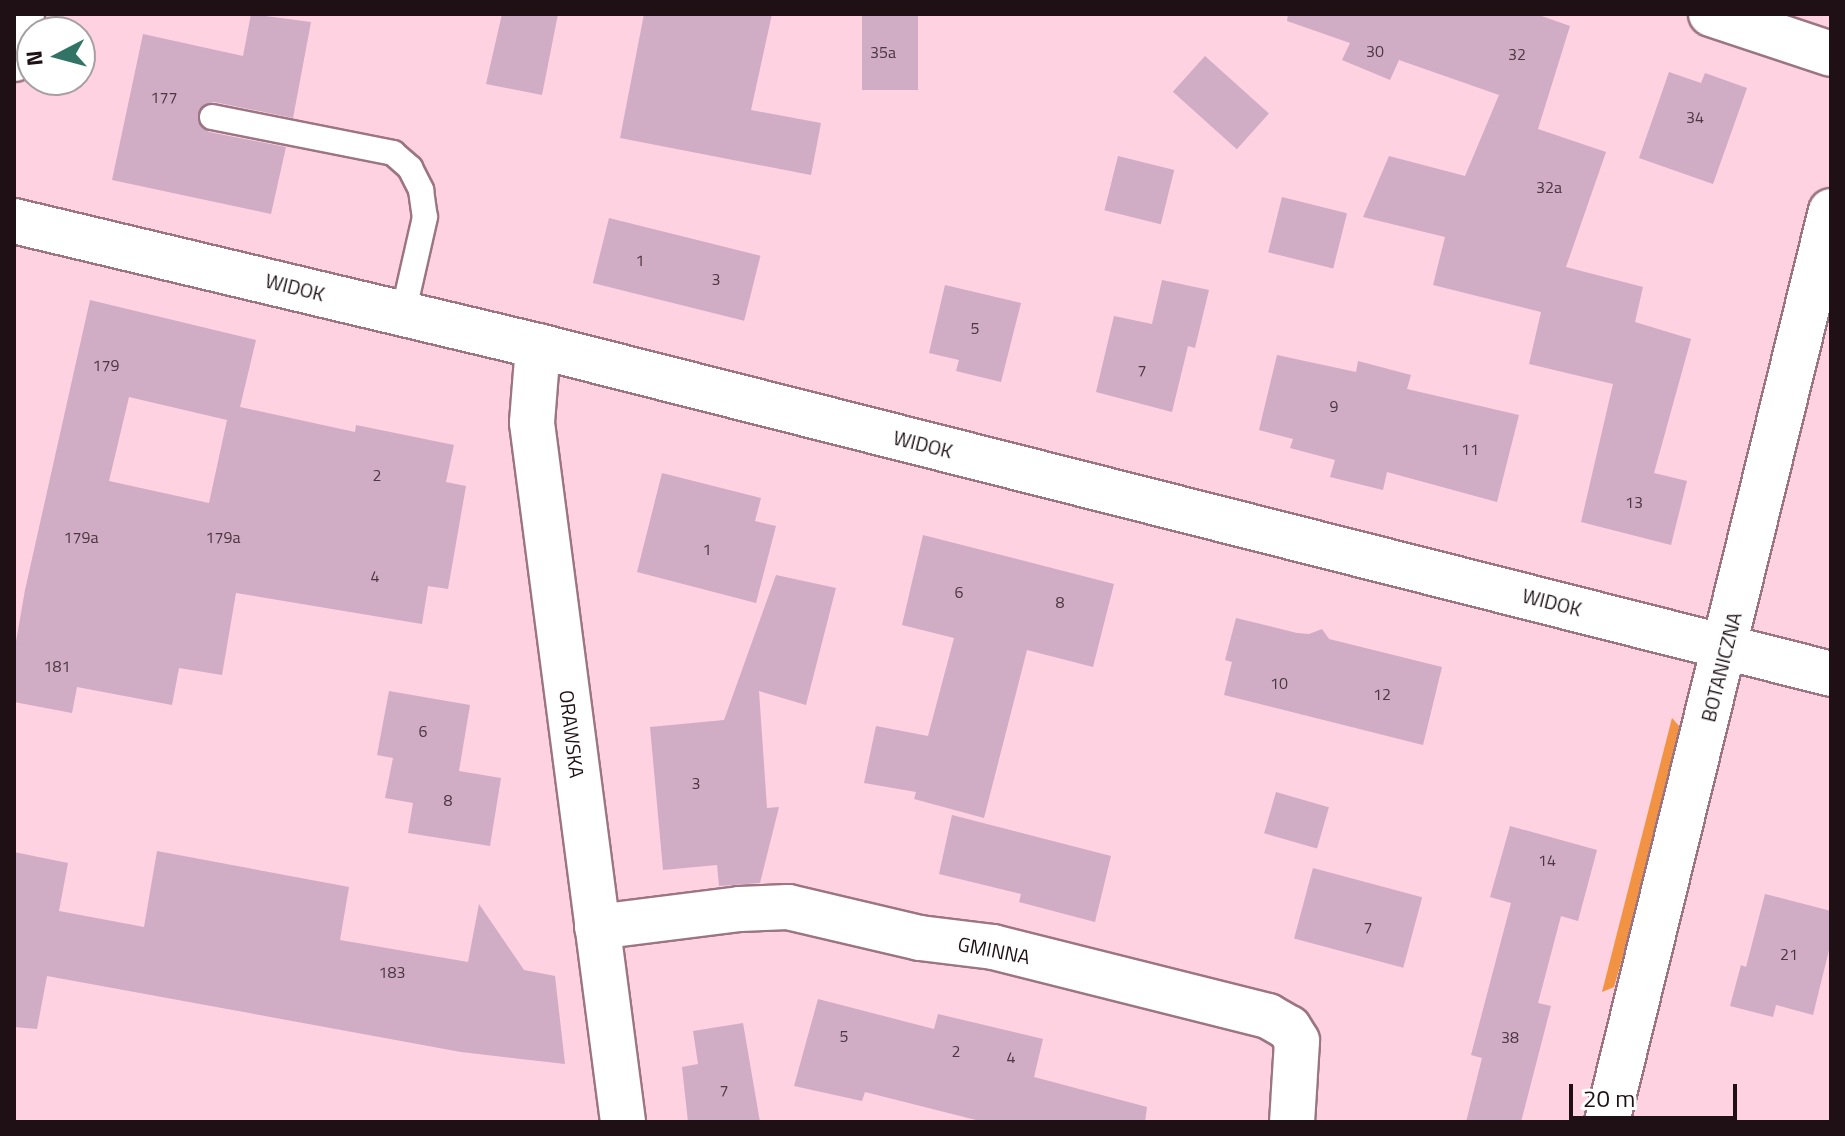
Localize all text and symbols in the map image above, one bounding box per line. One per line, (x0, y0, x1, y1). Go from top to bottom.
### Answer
north arrow (16, 16, 96, 96)
house number: 30 (1366, 41, 1384, 61)
house number: 35a (870, 42, 896, 62)
house number: 32 (1508, 44, 1526, 64)
text: N (16, 49, 52, 68)
house number: 177 (151, 87, 177, 107)
house number: 34 (1686, 107, 1704, 127)
house number: 32a (1536, 177, 1562, 197)
house number: 1 (636, 250, 644, 270)
street label: WIDOK (263, 268, 327, 306)
house number: 3 (712, 269, 720, 289)
house number: 5 (971, 318, 979, 338)
house number: 179 (93, 355, 119, 375)
house number: 7 (1138, 360, 1146, 380)
house number: 9 (1330, 396, 1338, 416)
street label: WIDOK (891, 425, 955, 463)
house number: 11 (1461, 439, 1479, 459)
house number: 2 (373, 465, 381, 485)
house number: 13 (1625, 492, 1643, 512)
house number: 179a (64, 527, 98, 547)
house number: 179a (206, 527, 240, 547)
house number: 1 (703, 539, 711, 559)
house number: 4 (371, 566, 379, 586)
house number: 6 (955, 582, 963, 602)
street label: WIDOK (1520, 583, 1584, 621)
house number: 8 (1056, 592, 1064, 612)
street label: BOTANICZNA (1696, 610, 1746, 724)
house number: 181 (44, 656, 70, 676)
house number: 10 (1270, 673, 1288, 693)
house number: 12 (1373, 684, 1391, 704)
street label: ORAWSKA (555, 689, 589, 779)
house number: 6 (419, 721, 427, 741)
house number: 3 (692, 773, 700, 793)
house number: 8 (444, 790, 452, 810)
house number: 14 (1538, 850, 1556, 870)
house number: 7 (1364, 917, 1372, 937)
street label: GMINNA (956, 931, 1032, 969)
house number: 21 (1780, 944, 1798, 964)
house number: 183 (379, 962, 405, 982)
house number: 5 (840, 1026, 848, 1046)
house number: 38 (1501, 1027, 1519, 1047)
house number: 2 (952, 1041, 960, 1061)
house number: 4 (1007, 1047, 1015, 1067)
scale bar (1573, 1068, 1741, 1118)
house number: 7 (720, 1080, 728, 1100)
text: 20 m (1583, 1080, 1635, 1116)

